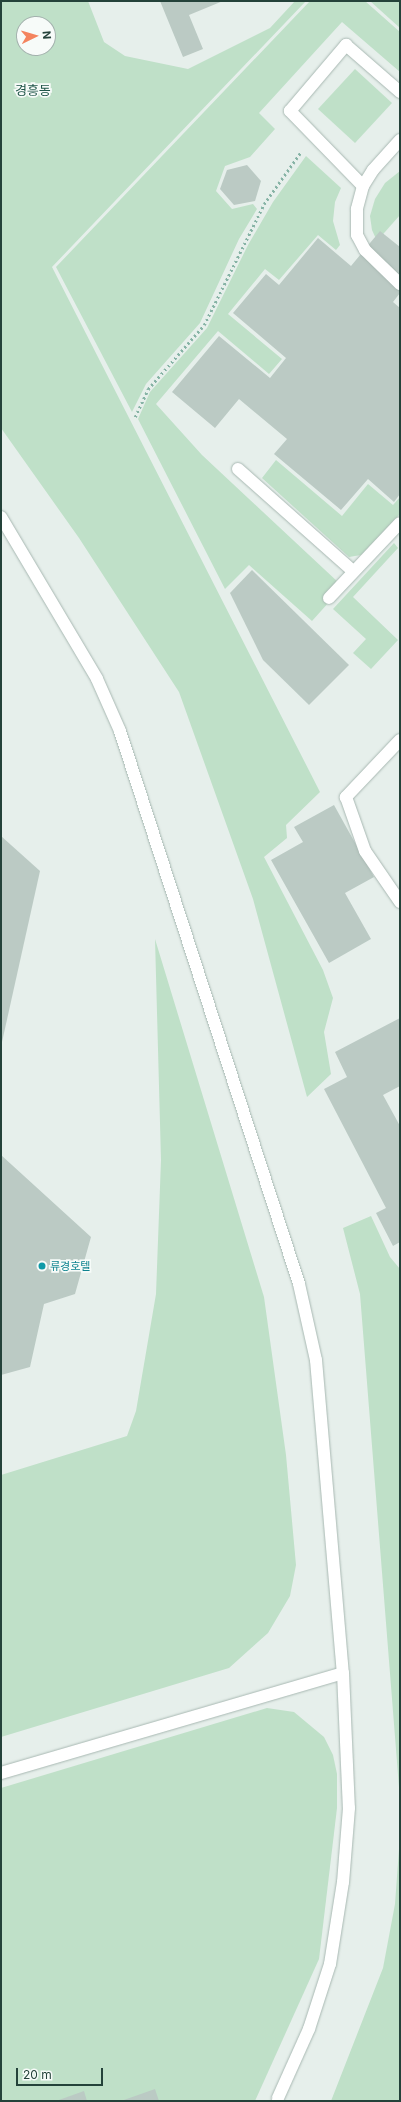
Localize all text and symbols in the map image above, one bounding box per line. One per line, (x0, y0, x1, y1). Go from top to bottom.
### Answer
north arrow (16, 16, 56, 56)
text: N (40, 30, 54, 40)
district label: 경흥동 (15, 82, 51, 98)
place label: 류경호텔 (50, 1259, 90, 1273)
marker: 류경호텔 (37, 1261, 47, 1271)
scale bar (18, 2060, 105, 2086)
text: 20 m (23, 2067, 52, 2082)

